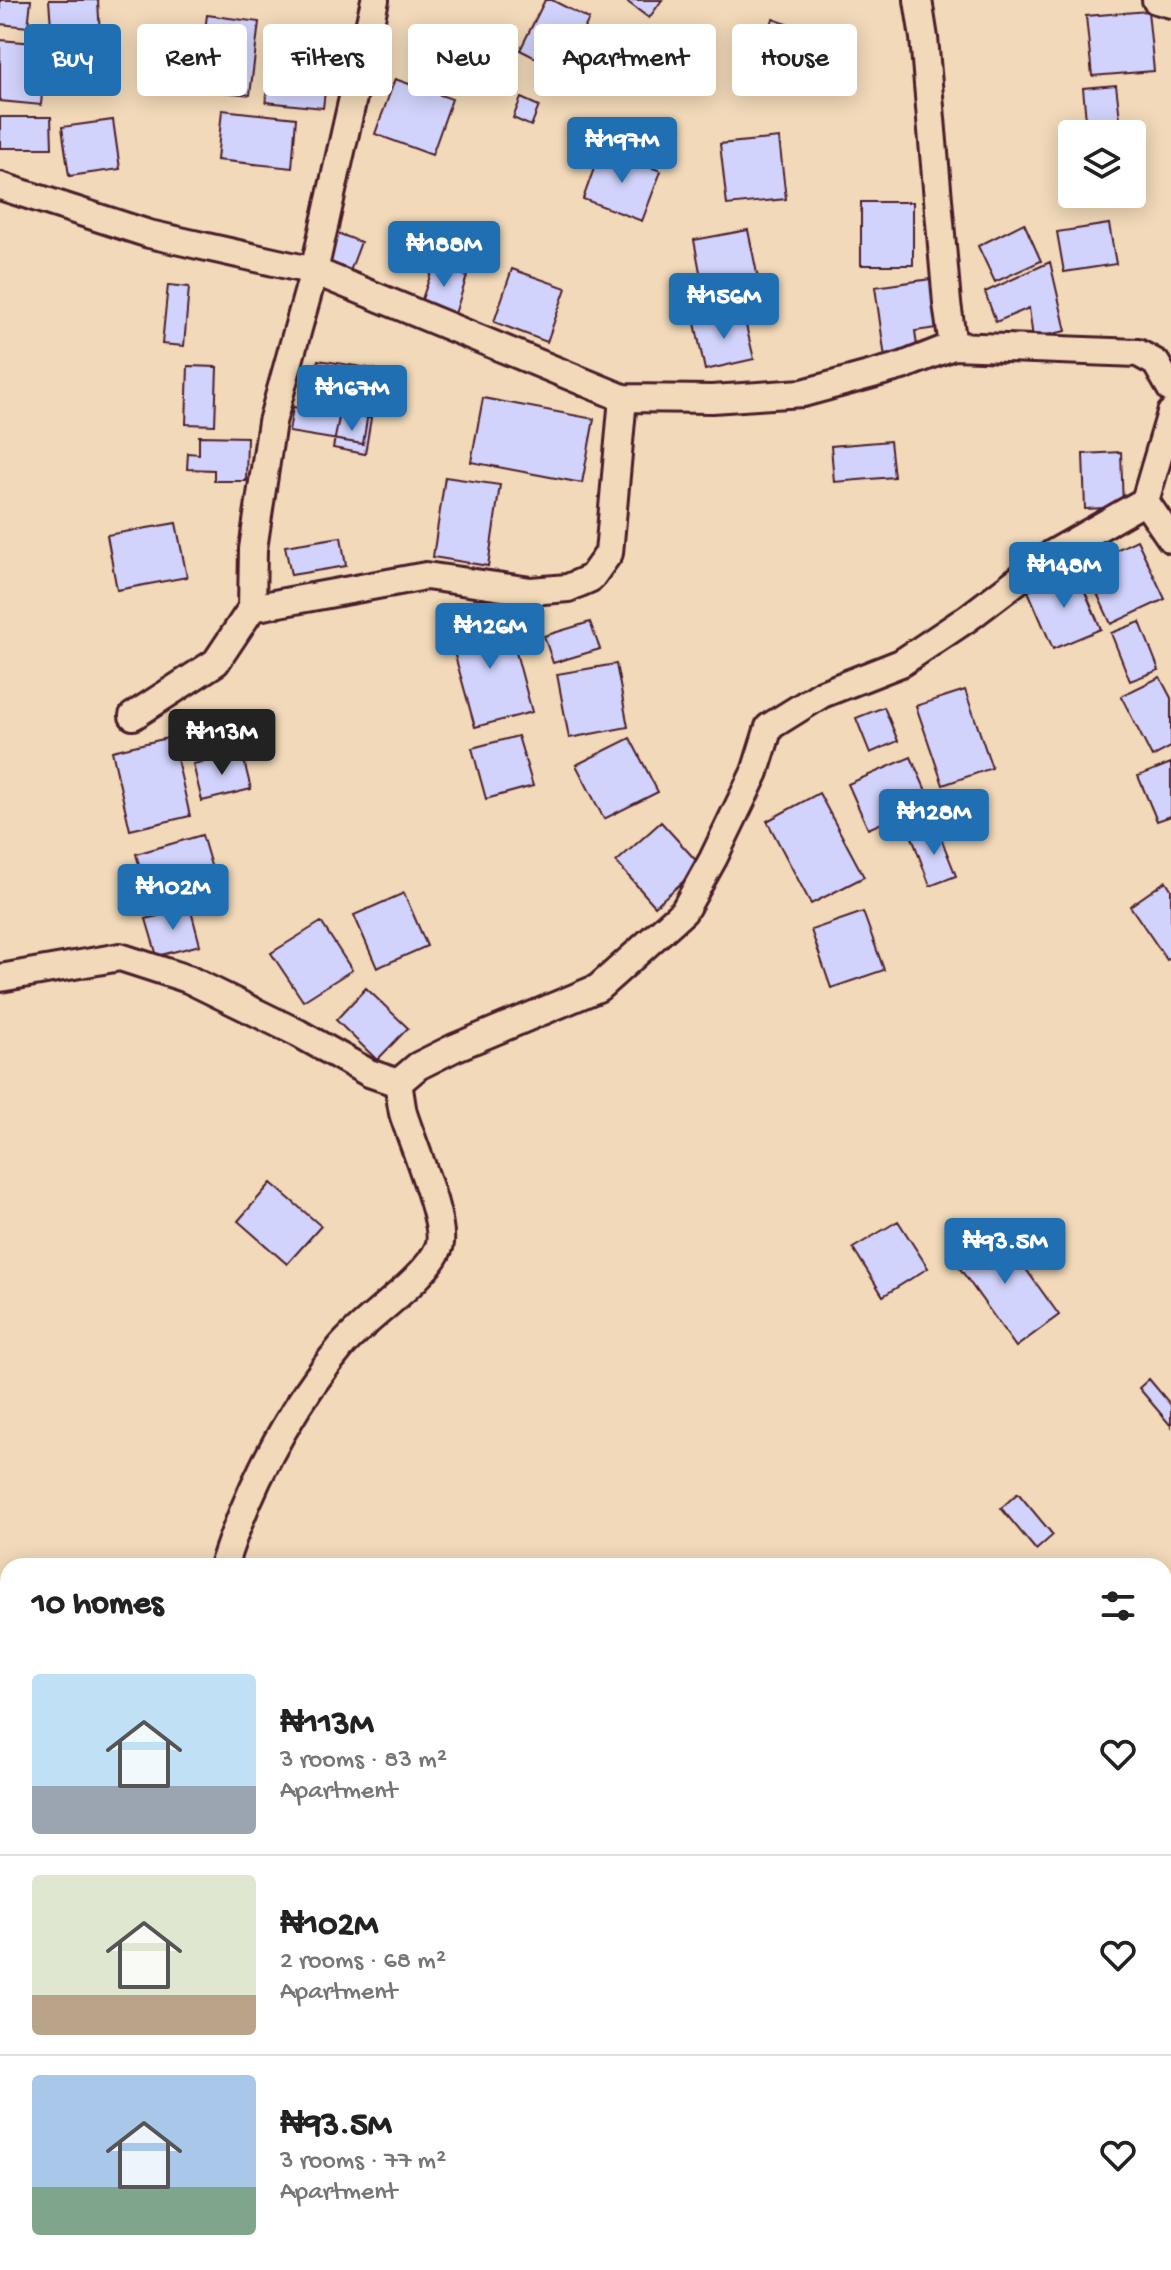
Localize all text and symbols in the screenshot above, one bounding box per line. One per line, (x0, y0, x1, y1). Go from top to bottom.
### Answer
chip: Buy (24, 24, 121, 96)
chip: Rent (137, 24, 247, 96)
chip: Filters (263, 24, 392, 96)
chip: New (408, 24, 518, 96)
chip: Apartment (534, 24, 716, 96)
chip: House (732, 24, 857, 96)
pin: ₦197M (566, 117, 678, 185)
map controls (1058, 120, 1146, 208)
button: layers (1058, 120, 1146, 208)
text: ₦197M (585, 127, 659, 158)
pin: ₦188M (388, 221, 500, 289)
text: ₦188M (406, 231, 482, 262)
pin: ₦156M (668, 273, 780, 341)
text: ₦156M (687, 283, 761, 314)
pin: ₦167M (296, 365, 408, 433)
text: ₦167M (315, 375, 389, 406)
pin: ₦148M (1008, 542, 1120, 610)
text: ₦148M (1027, 552, 1101, 583)
pin: ₦126M (434, 603, 546, 671)
text: ₦126M (453, 613, 527, 644)
pin: ₦113M (166, 709, 278, 777)
text: ₦113M (186, 719, 258, 750)
pin: ₦128M (878, 789, 990, 857)
text: ₦128M (897, 799, 971, 830)
pin: ₦102M (117, 864, 229, 932)
text: ₦102M (136, 874, 210, 905)
pin: ₦93.5M (940, 1218, 1070, 1286)
text: ₦93.5M (962, 1228, 1048, 1259)
icon: filters (1096, 1584, 1140, 1628)
text: 10 homes (32, 1586, 163, 1626)
icon: home (96, 1706, 192, 1802)
text: ₦113M (280, 1706, 373, 1746)
icon: heart (1096, 1732, 1140, 1776)
text: 3 rooms · 83 m² (280, 1746, 447, 1777)
text: Apartment (280, 1777, 397, 1808)
icon: home (96, 1907, 192, 2003)
text: ₦102M (280, 1907, 378, 1947)
icon: heart (1096, 1933, 1140, 1977)
text: 2 rooms · 68 m² (280, 1947, 446, 1978)
text: Apartment (280, 1978, 397, 2009)
icon: home (96, 2107, 192, 2203)
text: ₦93.5M (280, 2107, 391, 2147)
icon: heart (1096, 2133, 1140, 2177)
text: 3 rooms · 77 m² (280, 2147, 446, 2178)
text: Apartment (280, 2178, 397, 2209)

